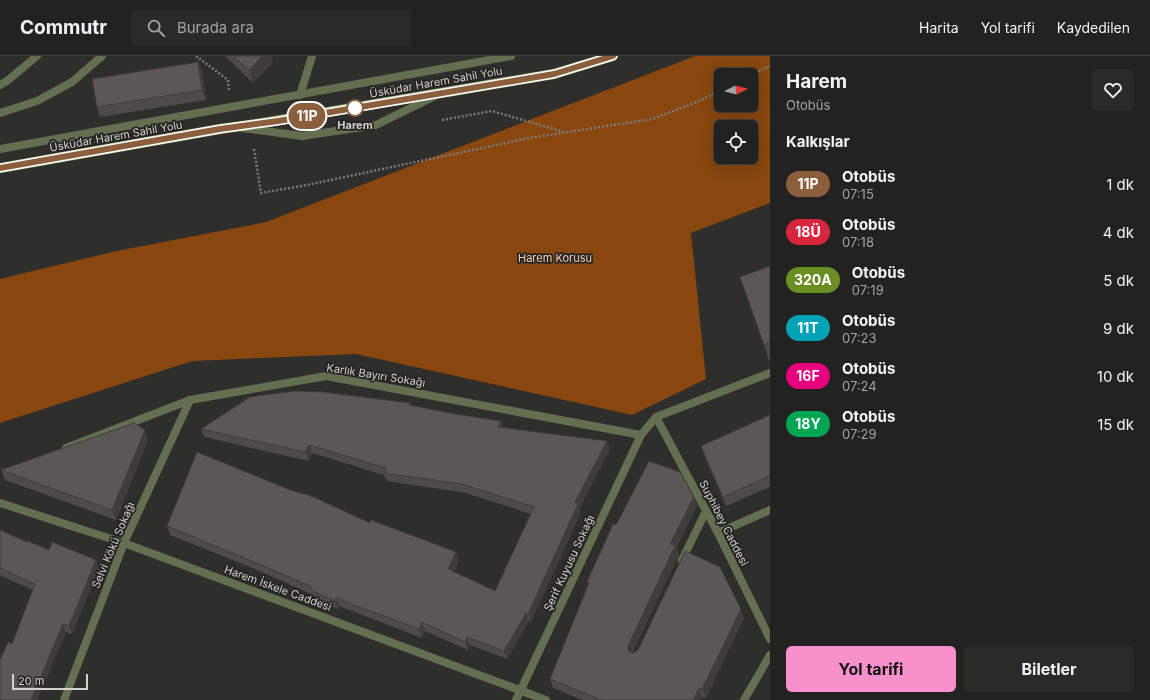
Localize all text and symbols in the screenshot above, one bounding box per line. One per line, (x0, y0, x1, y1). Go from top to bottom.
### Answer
search box (131, 10, 411, 46)
text: Commutr (20, 16, 107, 39)
icon: search (145, 17, 167, 39)
text: Burada ara (177, 18, 254, 37)
text: Harita (919, 19, 959, 36)
text: Yol tarifi (981, 19, 1035, 36)
text: Kaydedilen (1057, 19, 1130, 36)
street label: Üsküdar Harem Sahil Yolu (368, 63, 504, 101)
north arrow (714, 68, 758, 112)
map controls (714, 68, 758, 164)
button: heart (1092, 69, 1134, 111)
text: Harem (786, 70, 847, 93)
text: Otobüs (786, 97, 830, 113)
marker: Harem (346, 99, 364, 117)
line badge: 11P (284, 103, 330, 129)
text: 11P (296, 107, 318, 124)
street label: Üsküdar Harem Sahil Yolu (48, 117, 184, 155)
place label: Harem (337, 118, 373, 132)
button: locate (714, 120, 758, 164)
text: Kalkışlar (786, 132, 850, 151)
text: Otobüs (842, 167, 895, 186)
text: 11P (797, 175, 819, 192)
text: 1 dk (1106, 175, 1134, 194)
text: 07:15 (842, 186, 874, 202)
text: Otobüs (842, 215, 895, 234)
text: 18Ü (795, 223, 821, 240)
text: 4 dk (1103, 223, 1134, 242)
text: 07:18 (842, 234, 874, 250)
park label: Harem Korusu (518, 251, 592, 265)
text: Otobüs (852, 263, 905, 282)
text: 320A (794, 271, 832, 288)
text: 5 dk (1103, 271, 1134, 290)
text: 07:19 (852, 282, 884, 298)
text: Otobüs (842, 311, 895, 330)
text: 11T (797, 319, 819, 336)
text: 9 dk (1103, 319, 1134, 338)
text: 07:23 (842, 330, 877, 346)
text: Otobüs (842, 359, 895, 378)
street label: Karlık Bayırı Sokağı (326, 360, 426, 390)
text: 16F (796, 367, 820, 384)
text: 10 dk (1097, 367, 1134, 386)
text: 07:24 (842, 378, 877, 394)
text: Otobüs (842, 407, 895, 426)
text: 18Y (795, 415, 821, 432)
text: 15 dk (1097, 415, 1134, 434)
text: 07:29 (842, 426, 877, 442)
street label: Suphibey Caddesi (696, 478, 752, 568)
street label: Selvi Kökü Sokağı (88, 500, 138, 590)
street label: Şerif Kuyusu Sokağı (541, 513, 597, 613)
street label: Harem İskele Caddesi (222, 562, 334, 614)
button: Yol tarifi (786, 646, 956, 692)
button: Biletler (964, 646, 1134, 692)
scale bar (12, 672, 88, 691)
text: 20 m (18, 674, 44, 688)

